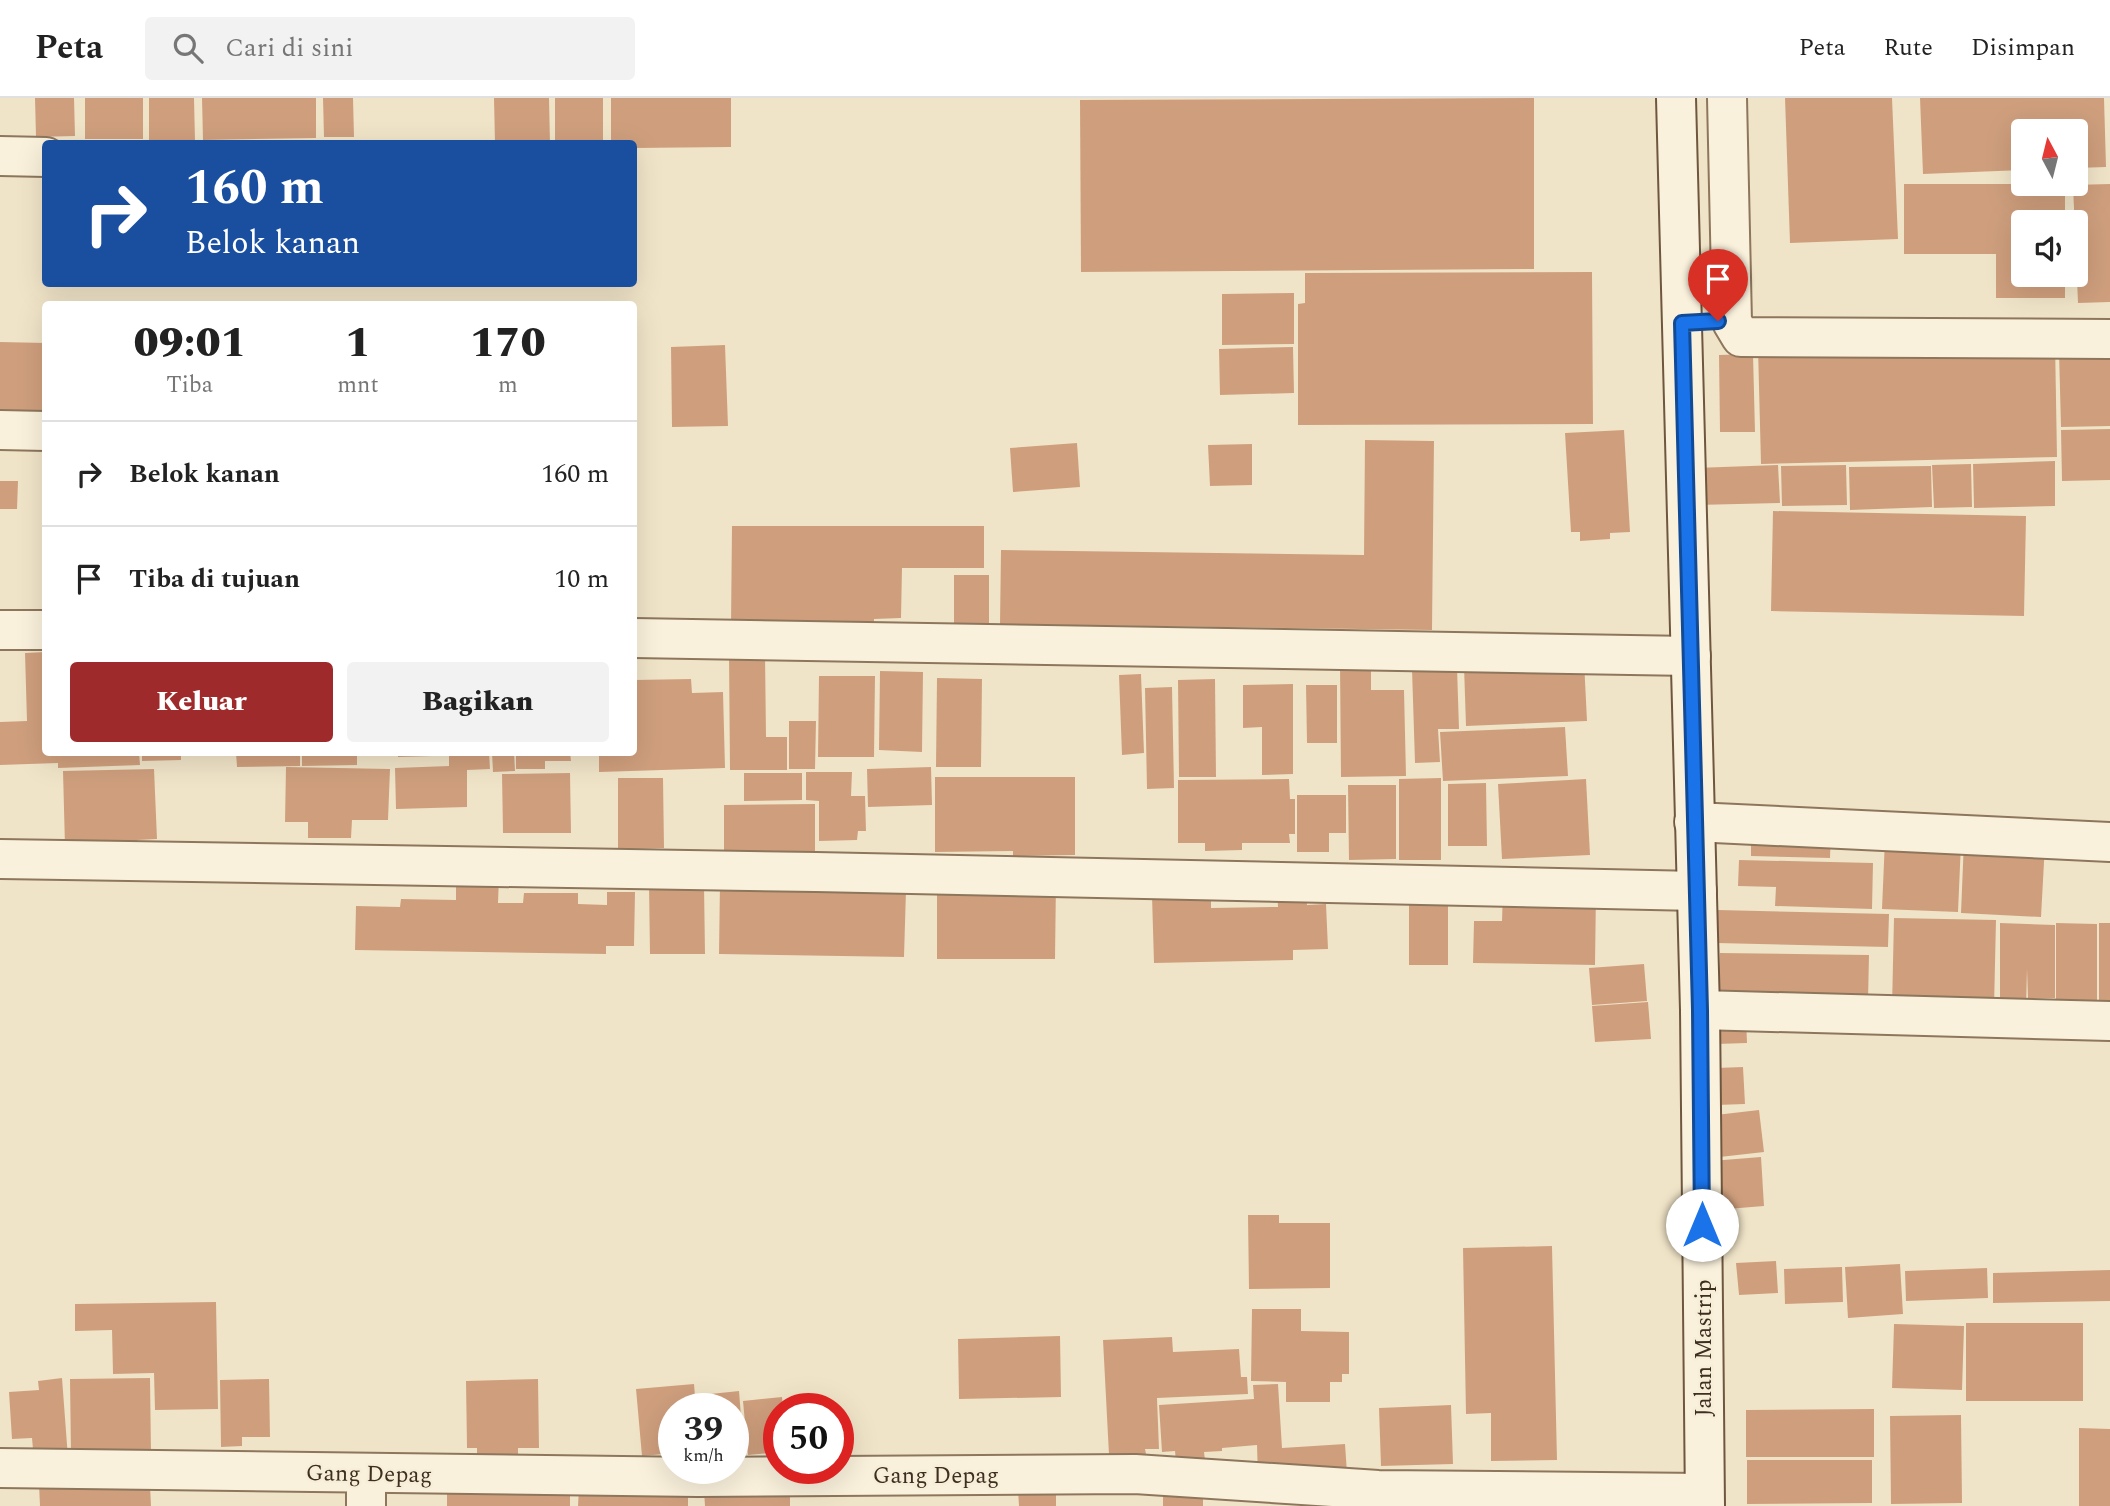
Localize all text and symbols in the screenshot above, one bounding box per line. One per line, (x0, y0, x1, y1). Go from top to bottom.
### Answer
search box (145, 17, 635, 80)
text: Peta (35, 23, 103, 73)
text: Cari di sini (225, 28, 353, 68)
icon: search (169, 29, 207, 67)
text: Peta (1799, 30, 1845, 66)
text: Rute (1883, 30, 1933, 66)
text: Disimpan (1971, 30, 2075, 66)
north arrow (2011, 119, 2088, 196)
map controls (2011, 119, 2088, 287)
text: 160 m (185, 151, 324, 226)
icon: right (70, 168, 161, 259)
button: sound (2011, 210, 2088, 287)
text: Belok kanan (185, 219, 360, 268)
pin (1688, 249, 1748, 321)
icon: arrive (1699, 260, 1737, 298)
text: 09:01 (133, 312, 246, 375)
text: 1 (345, 312, 371, 375)
text: 170 (470, 312, 546, 375)
text: Tiba (166, 368, 213, 403)
text: mnt (337, 368, 379, 403)
text: m (498, 368, 518, 403)
text: Belok kanan (129, 454, 280, 494)
text: 160 m (541, 454, 609, 494)
icon: right (70, 455, 108, 493)
text: Tiba di tujuan (129, 559, 300, 599)
text: 10 m (554, 559, 609, 599)
icon: arrive (70, 560, 108, 598)
button: Keluar (70, 662, 333, 742)
button: Bagikan (347, 662, 609, 742)
position arrow (1665, 1188, 1739, 1262)
street label: Jalan Mastrip (1687, 1279, 1722, 1417)
speed limit sign: 50 (763, 1393, 854, 1484)
text: 39 (684, 1403, 723, 1456)
text: km/h (683, 1442, 724, 1469)
street label: Gang Depag (306, 1456, 432, 1493)
street label: Gang Depag (873, 1459, 999, 1494)

